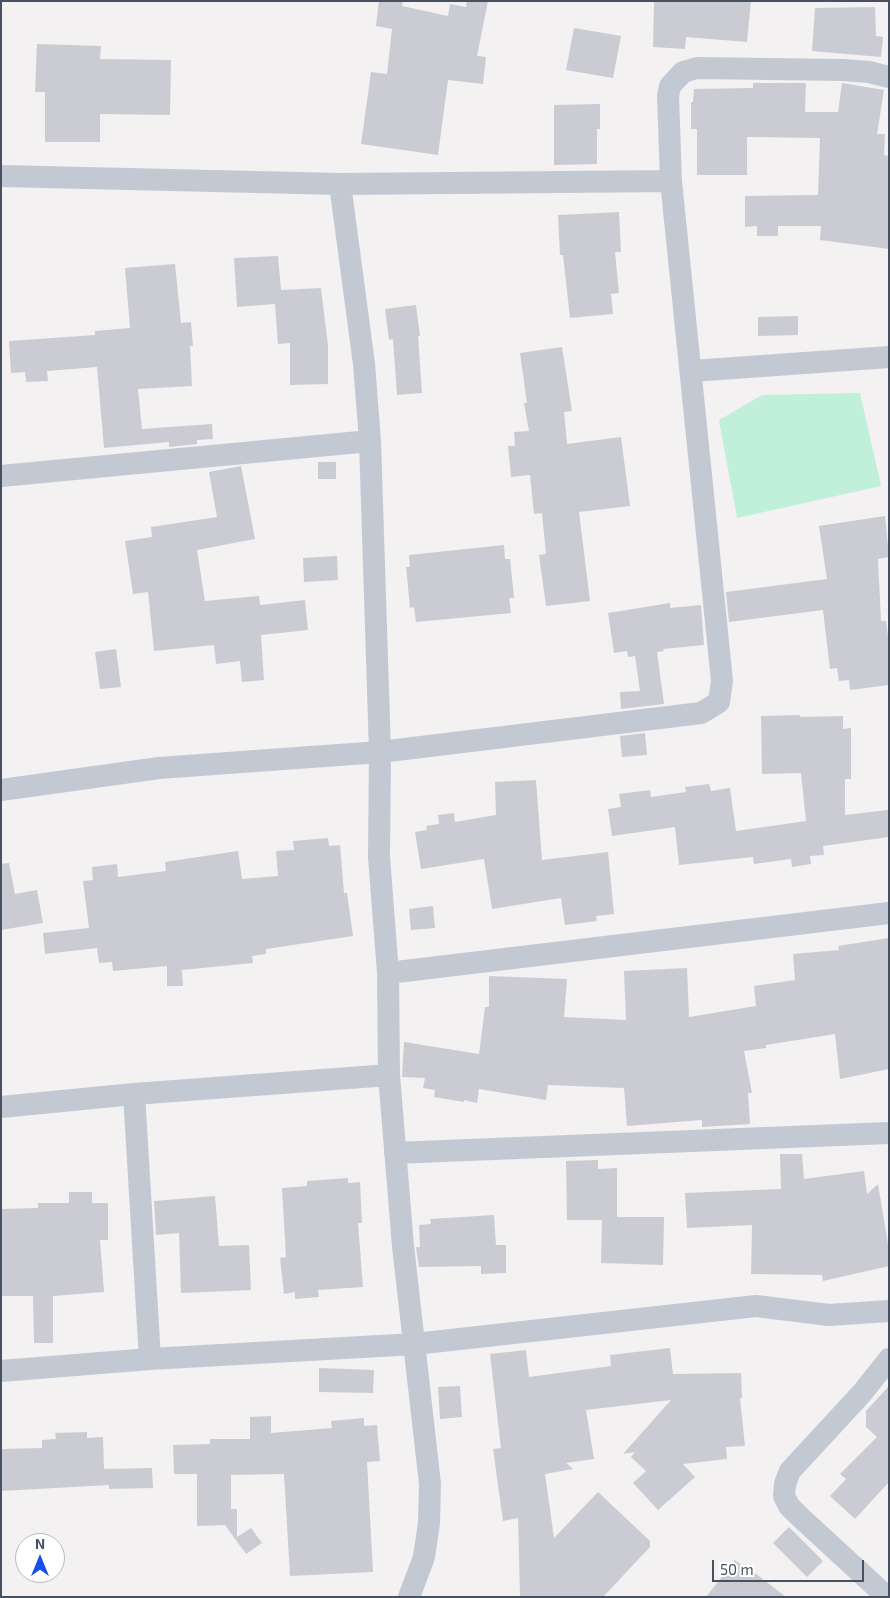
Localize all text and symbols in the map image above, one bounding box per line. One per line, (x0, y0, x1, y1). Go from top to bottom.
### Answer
north arrow (15, 1533, 65, 1583)
text: N (35, 1535, 45, 1552)
scale bar (715, 1550, 868, 1582)
text: 50 m (720, 1560, 754, 1578)

